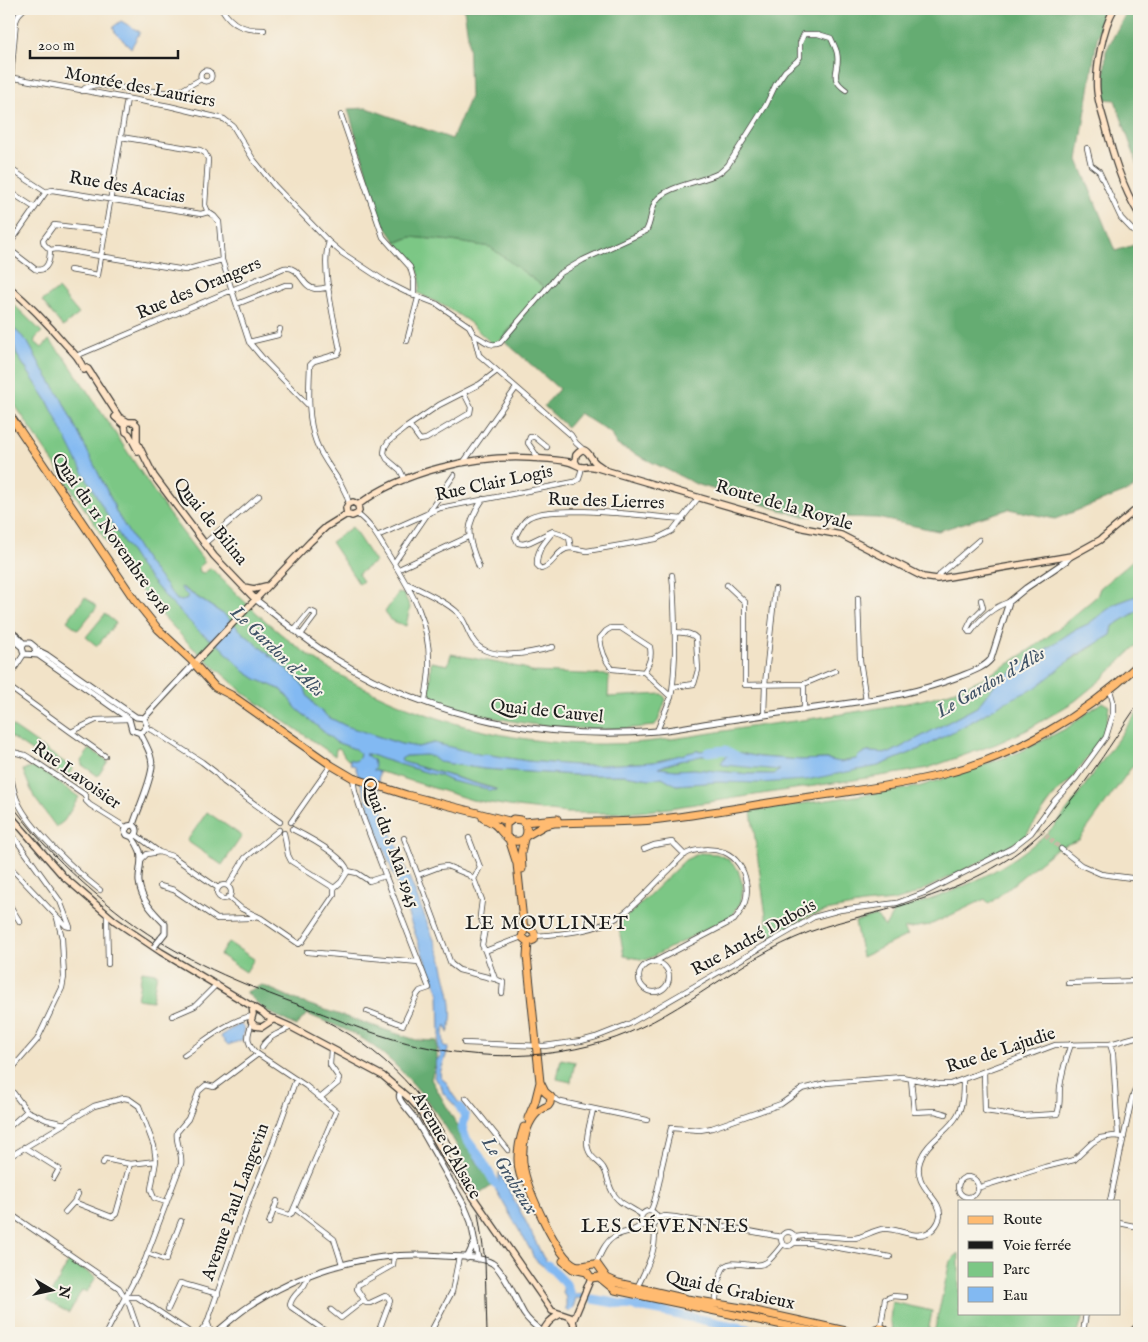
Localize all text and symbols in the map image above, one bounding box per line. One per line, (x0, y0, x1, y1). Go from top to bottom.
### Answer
scale bar (30, 28, 178, 60)
text: 200 m (38, 36, 75, 55)
street label: Montée des Lauriers (63, 62, 217, 114)
street label: Rue des Acacias (67, 166, 187, 210)
street label: Rue des Orangers (133, 252, 265, 326)
street label: Quai du 11 Novembre 1918 (46, 449, 174, 619)
street label: Rue Clair Logis (433, 460, 555, 508)
street label: Quai de Bilina (168, 473, 253, 571)
street label: Route de la Royale (713, 475, 855, 537)
street label: Rue des Lierres (547, 488, 665, 516)
water label: Le Gardon d'Alès (224, 600, 330, 703)
water label: Le Gardon d'Alès (931, 642, 1050, 724)
street label: Quai de Cauvel (489, 695, 605, 729)
street label: Rue Lavoisier (27, 737, 125, 815)
street label: Quai du 8 Mai 1945 (356, 774, 425, 912)
street label: Rue André Dubois (687, 894, 821, 982)
district label: LE MOULINET (465, 911, 629, 936)
street label: Rue de Lajudie (943, 1022, 1059, 1080)
street label: Avenue d'Alsace (406, 1087, 486, 1204)
street label: Avenue Paul Langevin (196, 1120, 275, 1285)
water label: Le Grabieux (475, 1132, 543, 1220)
legend (958, 1200, 1120, 1314)
text: Route (1003, 1210, 1042, 1229)
district label: LES CÉVENNES (581, 1214, 749, 1239)
text: Voie ferrée (1002, 1236, 1071, 1255)
text: Parc (1003, 1260, 1030, 1279)
north arrow (28, 1264, 78, 1314)
street label: Quai de Grabieux (663, 1266, 797, 1316)
text: N (54, 1283, 74, 1299)
text: Eau (1003, 1286, 1028, 1305)

